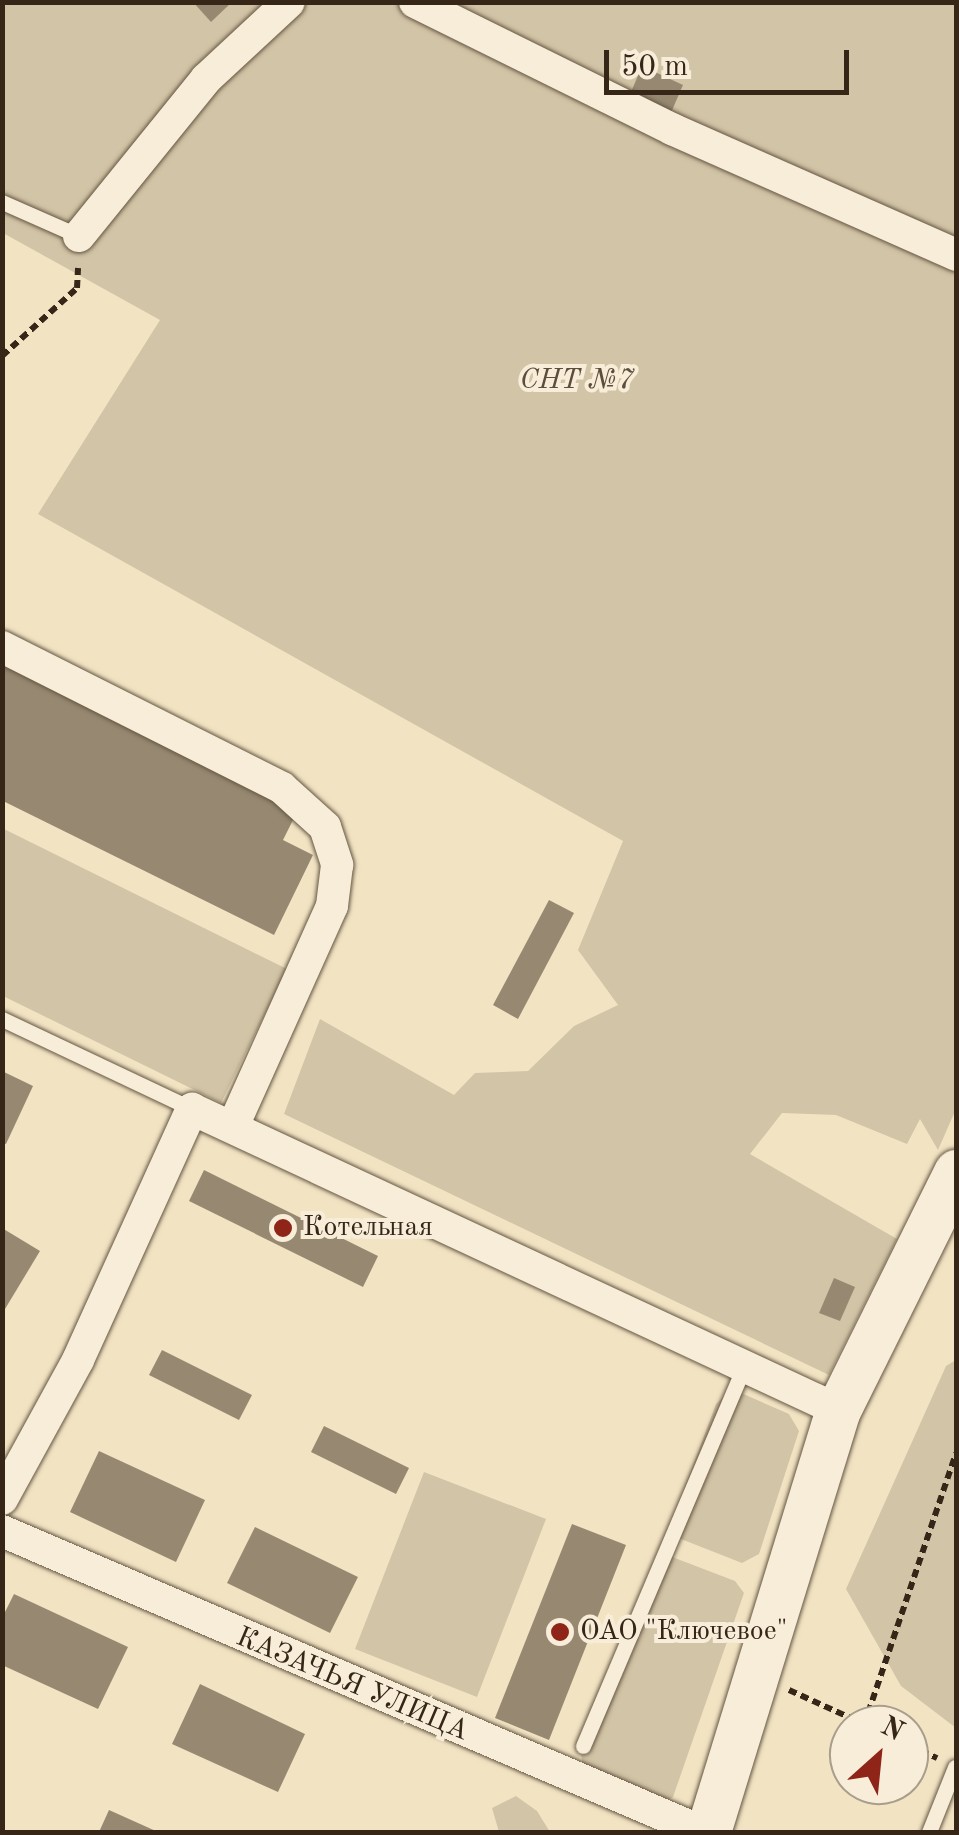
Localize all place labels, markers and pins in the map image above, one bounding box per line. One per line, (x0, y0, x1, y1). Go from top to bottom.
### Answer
place label: Котельная (303, 1211, 433, 1245)
marker: Котельная (272, 1217, 294, 1239)
place label: ОАО "Ключевое" (580, 1615, 788, 1649)
marker: ОАО "Ключевое" (549, 1621, 571, 1643)

